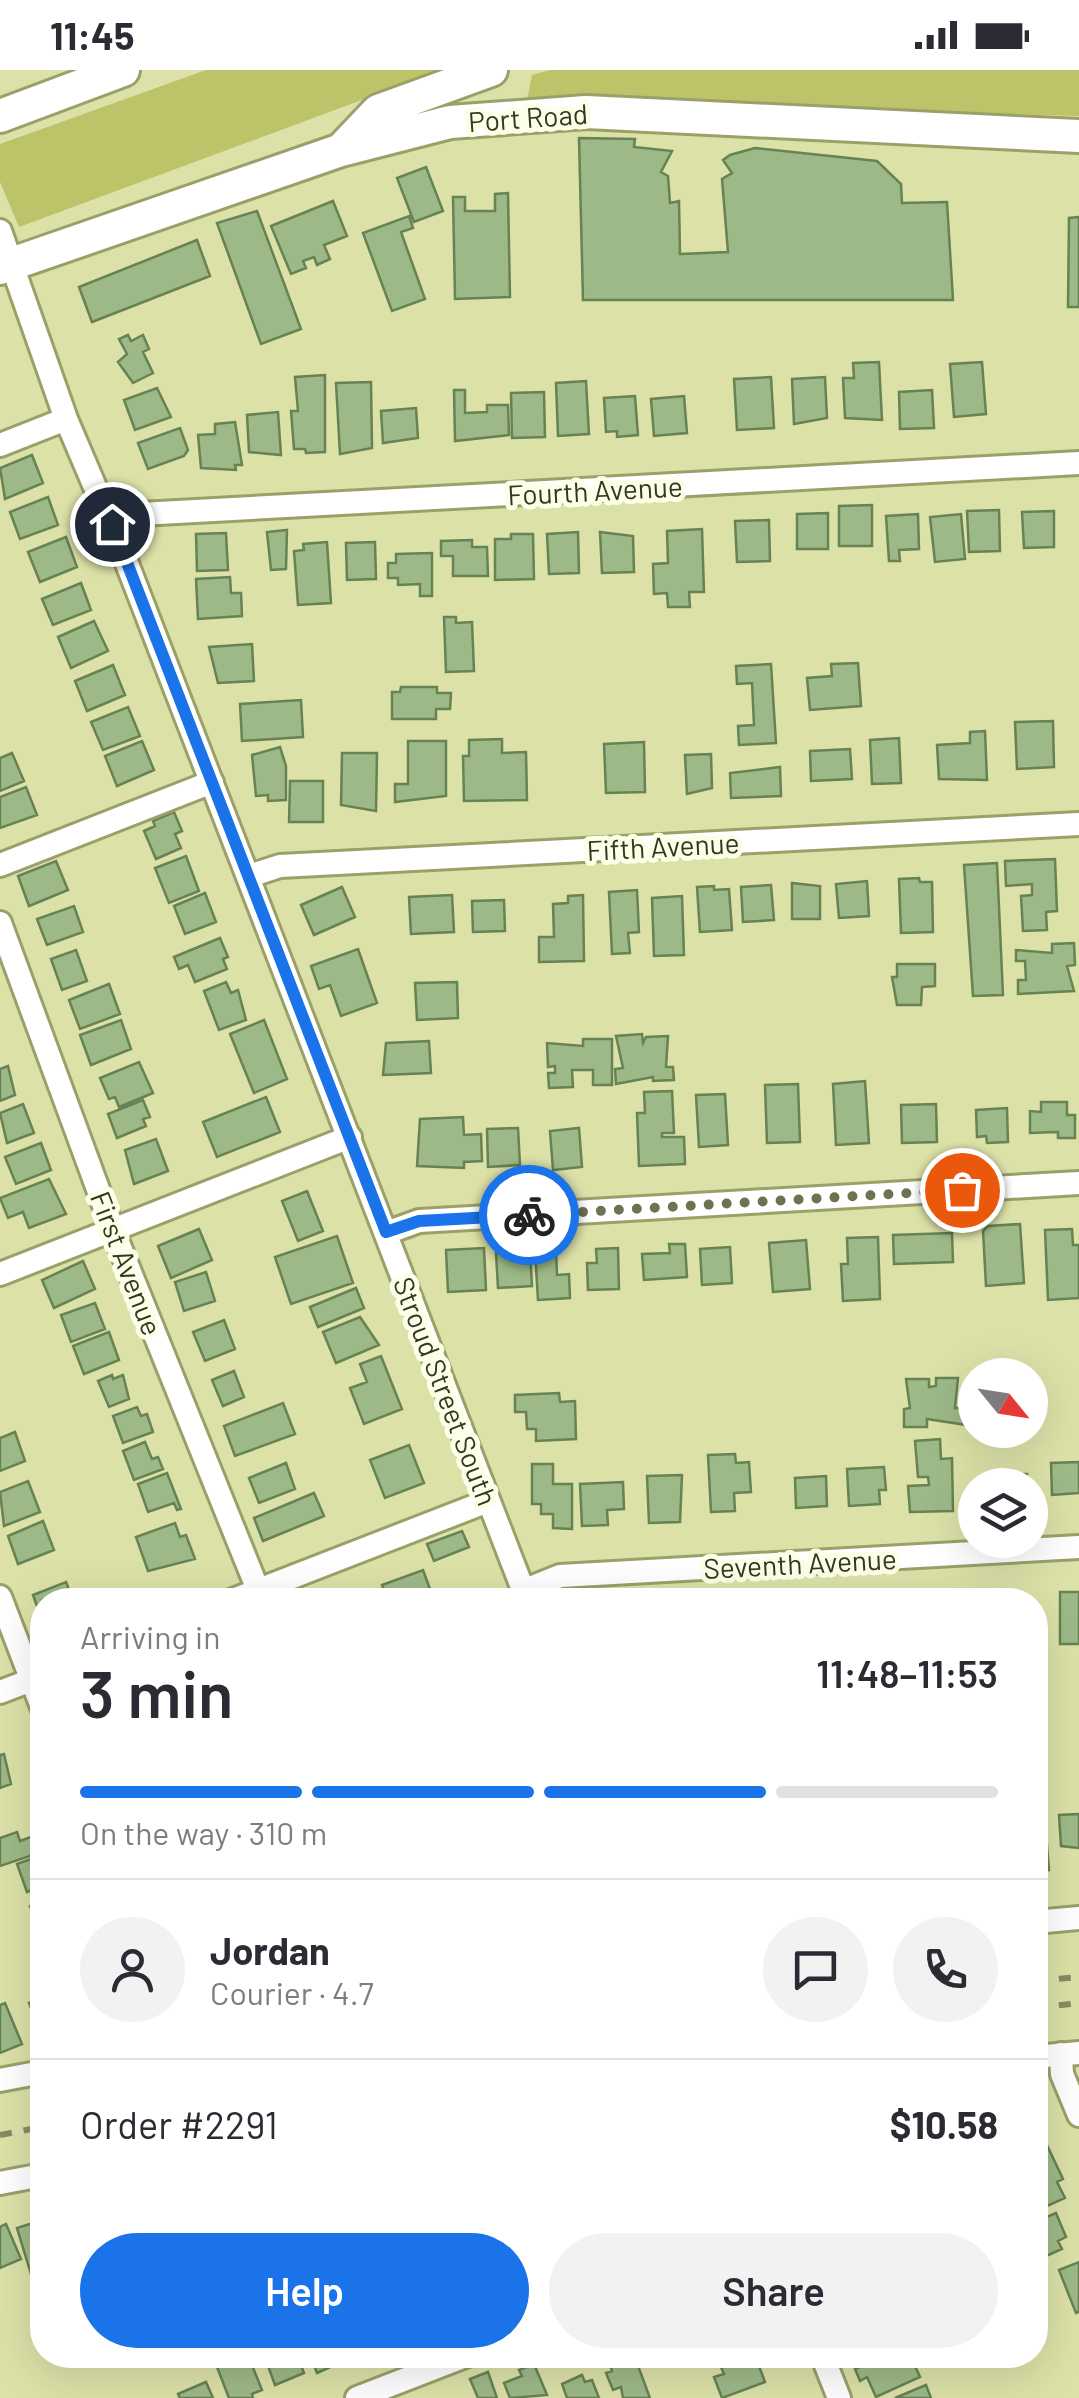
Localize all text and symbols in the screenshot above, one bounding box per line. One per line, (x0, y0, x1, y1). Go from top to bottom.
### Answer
text: 11:45 (50, 12, 134, 58)
street label: Port Road (467, 96, 589, 138)
street label: Fourth Avenue (506, 468, 684, 512)
pin (70, 482, 155, 567)
icon: home (85, 497, 140, 552)
street label: Fifth Avenue (586, 825, 740, 867)
pin (920, 1148, 1005, 1233)
icon: bag (935, 1163, 990, 1218)
courier (479, 1165, 579, 1265)
street label: First Avenue (84, 1186, 170, 1340)
icon: bike (502, 1188, 557, 1243)
street label: Stroud Street South (387, 1272, 505, 1510)
north arrow (958, 1358, 1048, 1448)
map controls (958, 1358, 1048, 1558)
button: layers (958, 1468, 1048, 1558)
street label: Seventh Avenue (702, 1541, 898, 1585)
text: Arriving in (80, 1617, 220, 1655)
text: 11:48–11:53 (816, 1650, 998, 1696)
text: 3 min (80, 1653, 233, 1731)
text: On the way · 310 m (80, 1813, 327, 1851)
button: person (80, 1917, 185, 2022)
button: chat (763, 1917, 868, 2022)
button: phone (893, 1917, 998, 2022)
text: Jordan (210, 1927, 330, 1973)
text: Courier · 4.7 (210, 1973, 374, 2011)
text: Order #2291 (80, 2101, 278, 2147)
text: $10.58 (890, 2101, 998, 2147)
button: Help (80, 2233, 529, 2348)
button: Share (549, 2233, 998, 2348)

